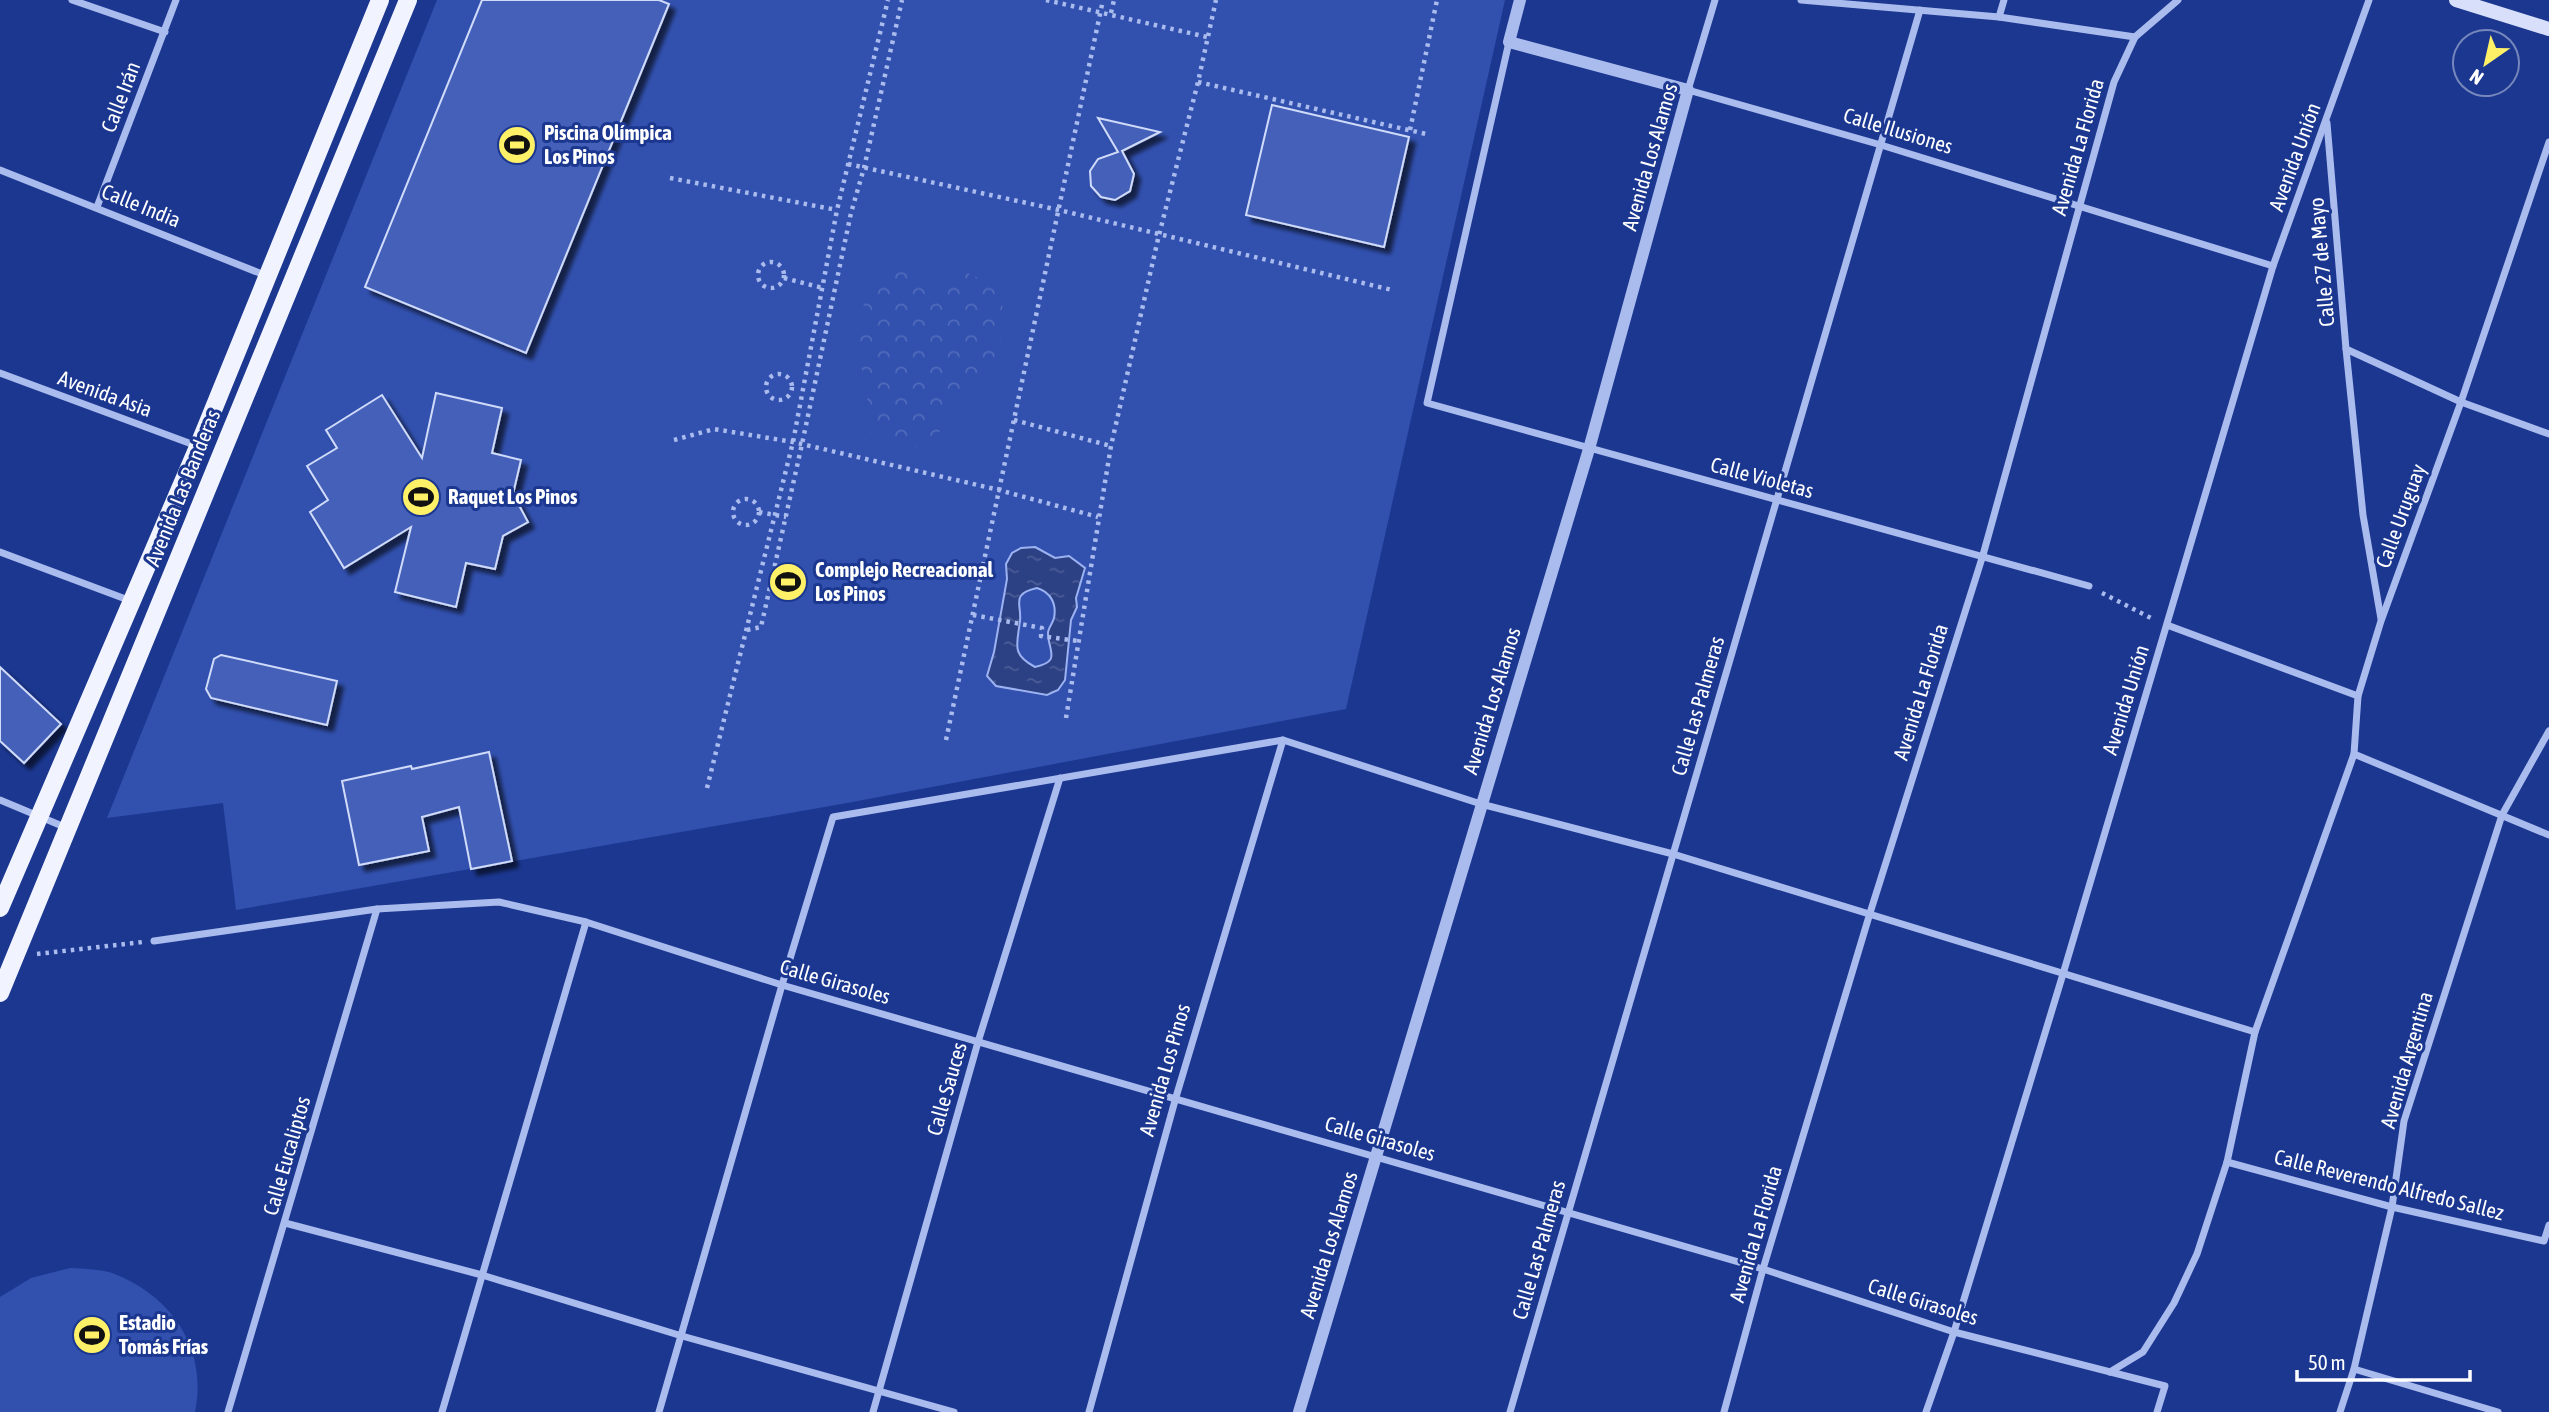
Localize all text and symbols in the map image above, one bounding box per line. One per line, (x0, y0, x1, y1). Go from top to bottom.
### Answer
north arrow (2451, 28, 2521, 98)
street label: Calle Irán (96, 58, 144, 135)
text: N (2466, 65, 2487, 89)
street label: Avenida La Florida (2046, 76, 2108, 218)
street label: Avenida Los Alamos (1617, 80, 1682, 233)
street label: Avenida Unión (2263, 99, 2325, 214)
street label: Calle Ilusiones (1841, 102, 1956, 158)
place label: Piscina Olímpica Los Pinos (544, 120, 672, 168)
sports icon: Piscina Olímpica Los Pinos (496, 124, 538, 166)
street label: Calle India (99, 178, 184, 232)
street label: Calle 27 de Mayo (2303, 196, 2339, 328)
street label: Avenida Asia (55, 365, 156, 421)
street label: Avenida Las Banderas (140, 406, 224, 569)
street label: Calle Violetas (1708, 452, 1816, 502)
street label: Calle Uruguay (2370, 460, 2430, 571)
sports icon: Raquet Los Pinos (400, 476, 442, 518)
place label: Raquet Los Pinos (448, 484, 578, 508)
place label: Complejo Recreacional Los Pinos (815, 557, 993, 605)
sports icon: Complejo Recreacional Los Pinos (767, 561, 809, 603)
street label: Avenida La Florida (1888, 621, 1952, 763)
street label: Avenida Los Alamos (1457, 624, 1525, 777)
street label: Calle Las Palmeras (1666, 633, 1728, 778)
street label: Avenida Unión (2097, 642, 2153, 757)
street label: Calle Girasoles (777, 954, 893, 1008)
street label: Avenida Argentina (2375, 989, 2437, 1131)
street label: Avenida Los Pinos (1134, 1001, 1194, 1139)
street label: Calle Sauces (921, 1039, 971, 1138)
street label: Calle Eucaliptos (258, 1093, 314, 1218)
street label: Calle Girasoles (1322, 1111, 1438, 1165)
street label: Calle Reverendo Alfredo Sallez (2272, 1144, 2507, 1224)
street label: Avenida La Florida (1724, 1163, 1786, 1305)
street label: Avenida Los Alamos (1294, 1168, 1362, 1321)
street label: Calle Las Palmeras (1507, 1177, 1569, 1322)
street label: Calle Girasoles (1865, 1273, 1981, 1329)
place label: Estadio Tomás Frías (119, 1310, 209, 1358)
sports icon: Estadio Tomás Frías (71, 1314, 113, 1356)
scale bar (2297, 1338, 2470, 1382)
text: 50 m (2308, 1350, 2346, 1374)

